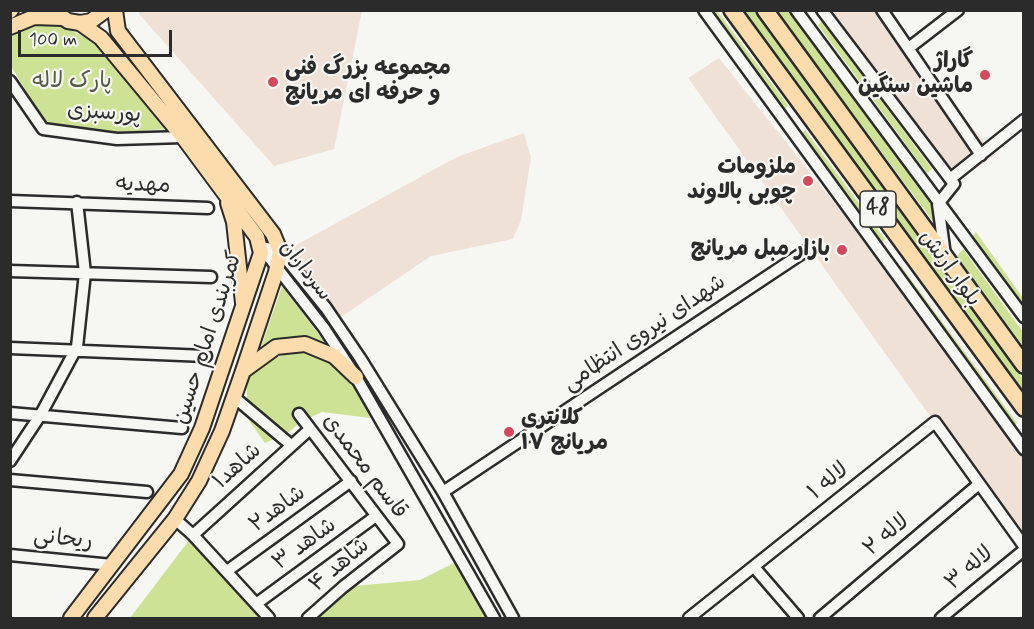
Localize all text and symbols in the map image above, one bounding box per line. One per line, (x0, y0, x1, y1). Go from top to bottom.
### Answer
scale bar (21, 18, 176, 56)
text: 100 m (29, 28, 77, 52)
place label: گاراژ ماشین سنگین (858, 49, 973, 100)
place label: مجموعه بزرگ فنی و حرفه ای مریانج (285, 56, 451, 107)
marker: گاراژ ماشین سنگین (978, 68, 992, 82)
park label: پارک لاله (32, 69, 112, 95)
marker: مجموعه بزرگ فنی و حرفه ای مریانج (266, 75, 280, 89)
street label: پورسبزی (66, 98, 142, 130)
place label: ملزومات چوبی بالاوند (687, 155, 796, 206)
street label: مهدیه (115, 172, 171, 200)
marker: ملزومات چوبی بالاوند (801, 174, 815, 188)
road number: 48 (860, 191, 896, 227)
street label: بلوار ارتش (912, 226, 986, 312)
street label: سرداران (273, 235, 337, 307)
place label: بازار مبل مریانج (691, 237, 830, 263)
marker: بازار مبل مریانج (835, 243, 849, 257)
street label: کمربندی امام حسین (169, 248, 249, 428)
street label: شهدای نیروی انتظامی (559, 270, 731, 398)
place label: کلانتری ۱۷ مریانج (521, 406, 608, 458)
street label: قاسم محمدی (316, 409, 412, 525)
marker: کلانتری ۱۷ مریانج (502, 425, 516, 439)
street label: شاهد۱ (208, 438, 268, 496)
street label: لاله ۱ (803, 458, 855, 506)
street label: شاهد۲ (245, 481, 311, 539)
street label: لاله ۲ (859, 509, 915, 563)
street label: شاهد ۳ (268, 513, 342, 577)
street label: ریحانی (32, 524, 94, 556)
street label: شاهد ۴ (304, 533, 376, 599)
street label: لاله ۳ (941, 541, 999, 597)

